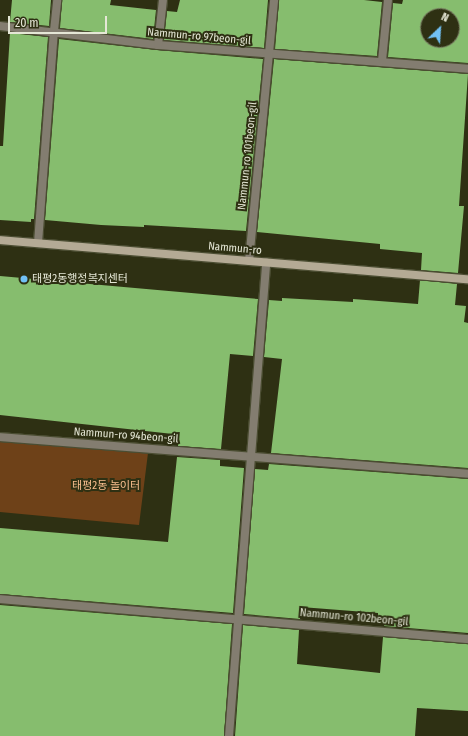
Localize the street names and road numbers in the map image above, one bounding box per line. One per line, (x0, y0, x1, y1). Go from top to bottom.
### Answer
street label: Nammun-ro 97beon-gil (147, 26, 251, 48)
street label: Nammun-ro 101beon-gil (236, 101, 260, 211)
street label: Nammun-ro (208, 240, 262, 258)
street label: Nammun-ro 94beon-gil (73, 426, 179, 446)
street label: Nammun-ro 102beon-gil (299, 607, 409, 629)

